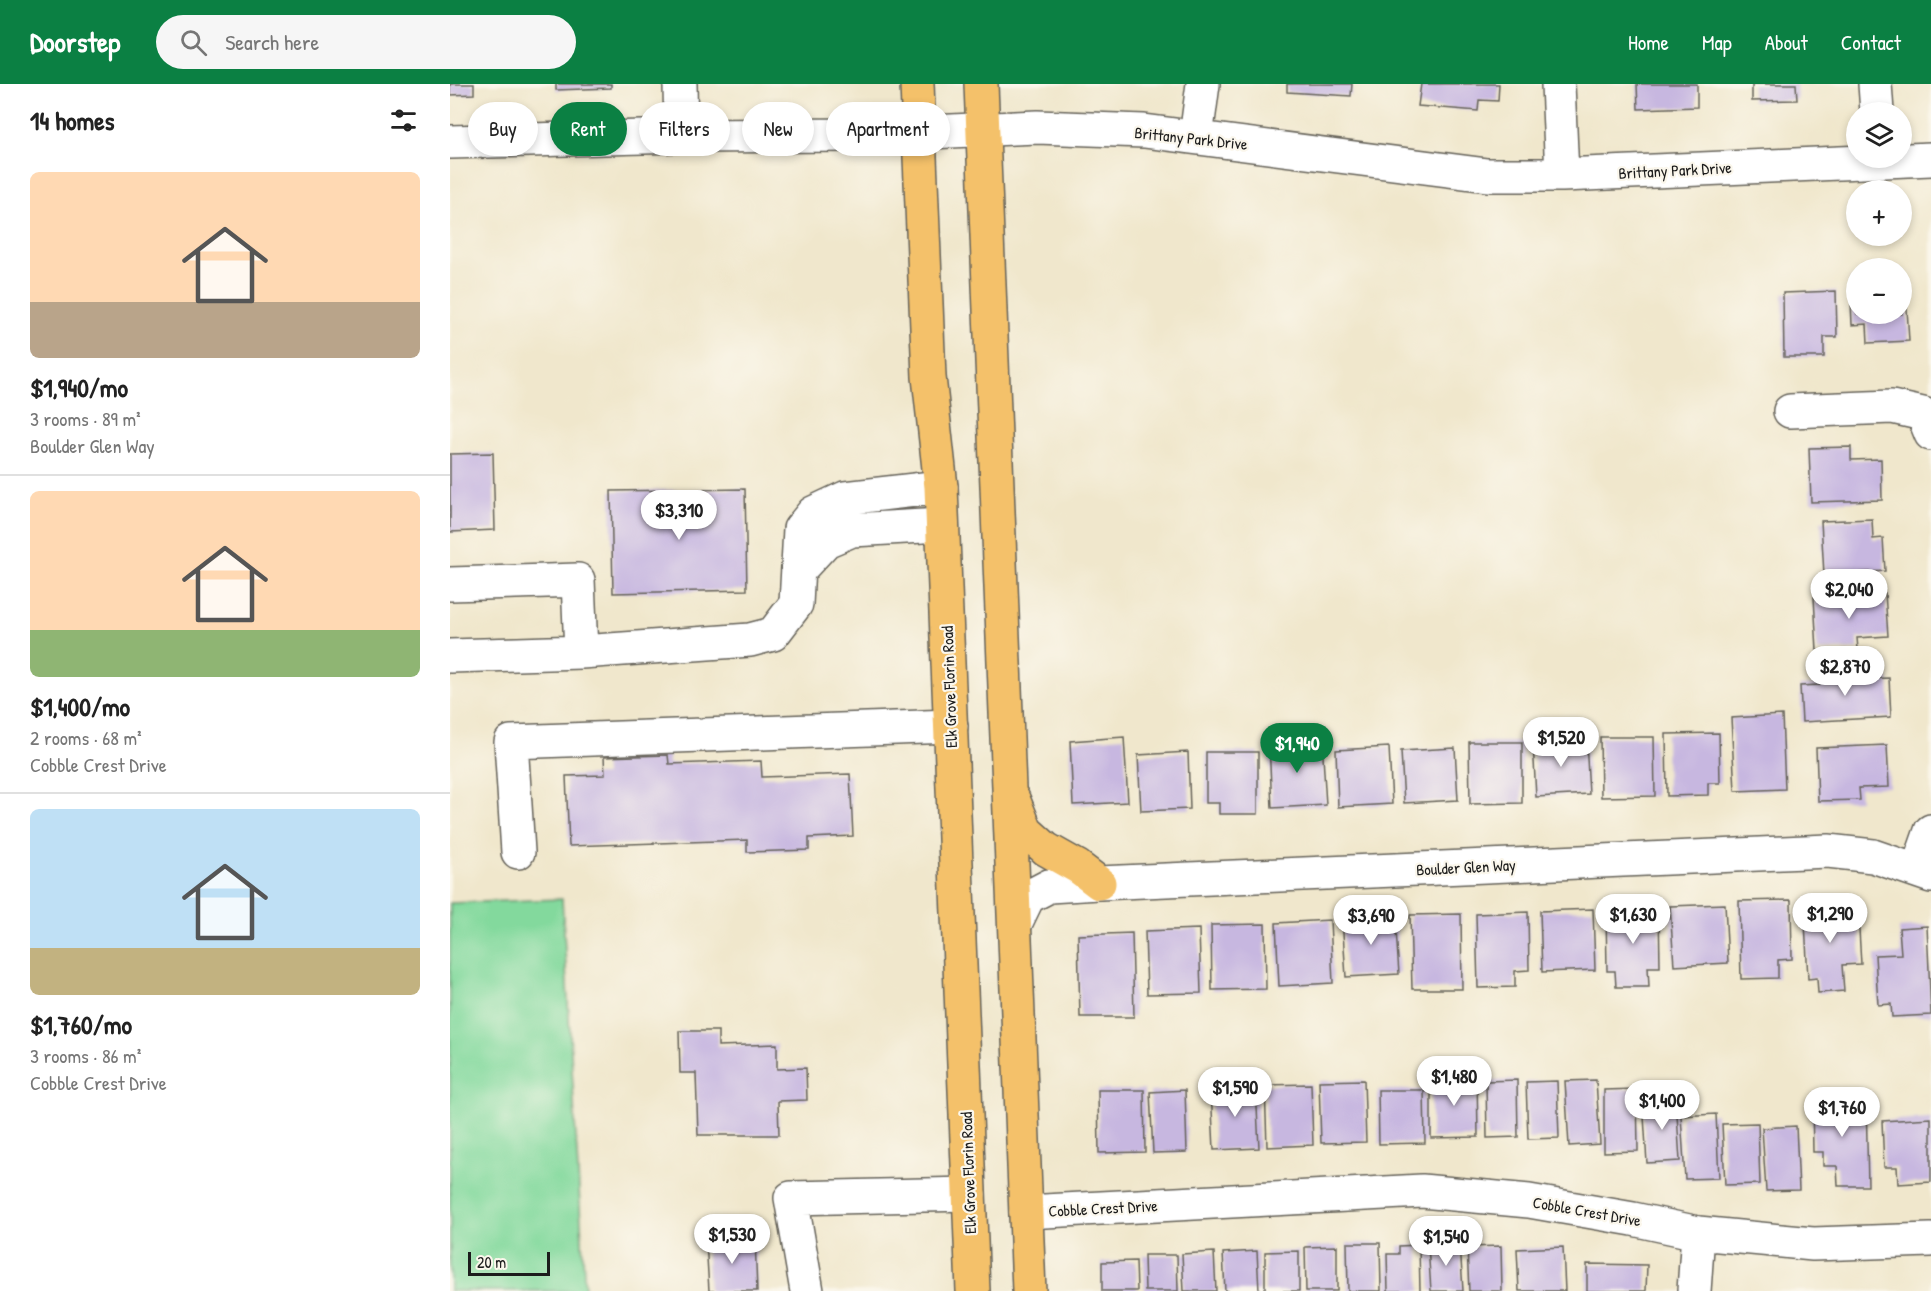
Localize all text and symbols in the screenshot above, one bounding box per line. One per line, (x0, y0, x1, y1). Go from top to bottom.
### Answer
search box (156, 15, 576, 69)
text: Doorstep (30, 23, 120, 61)
icon: search (177, 26, 210, 59)
text: Search here (225, 27, 319, 57)
text: Home (1628, 28, 1669, 57)
text: Map (1702, 28, 1732, 57)
text: About (1765, 28, 1808, 57)
text: Contact (1841, 28, 1901, 57)
chip: Buy (468, 102, 538, 156)
chip: Rent (550, 102, 627, 156)
chip: Filters (639, 102, 730, 156)
chip: New (742, 102, 814, 156)
chip: Apartment (826, 102, 950, 156)
map controls (1846, 102, 1912, 324)
button: layers (1846, 102, 1912, 168)
text: 14 homes (30, 103, 115, 138)
icon: filters (387, 104, 420, 137)
street label: Brittany Park Drive (1133, 121, 1249, 155)
street label: Brittany Park Drive (1618, 156, 1733, 184)
button: + (1846, 180, 1912, 246)
icon: home (171, 211, 279, 319)
button: − (1846, 258, 1912, 324)
text: $1,940/mo (30, 370, 128, 405)
text: 3 rooms · 89 m² (30, 405, 141, 432)
text: Boulder Glen Way (30, 432, 155, 459)
pin: $3,310 (630, 490, 728, 541)
text: $3,310 (655, 496, 703, 523)
icon: home (171, 530, 279, 638)
pin: $2,040 (1800, 569, 1898, 620)
text: $2,040 (1825, 575, 1873, 602)
street label: Elk Grove Florin Road (936, 626, 962, 748)
pin: $2,870 (1796, 646, 1894, 697)
text: $2,870 (1819, 652, 1871, 679)
text: $1,400/mo (30, 689, 130, 724)
pin: $1,520 (1512, 717, 1610, 768)
pin: $1,940 (1248, 723, 1346, 774)
text: $1,520 (1537, 723, 1585, 750)
text: 2 rooms · 68 m² (30, 724, 142, 751)
text: $1,940 (1274, 729, 1320, 756)
text: Cobble Crest Drive (30, 751, 167, 778)
icon: home (171, 848, 279, 956)
street label: Boulder Glen Way (1416, 853, 1517, 881)
pin: $1,290 (1781, 893, 1879, 944)
pin: $1,630 (1584, 894, 1682, 945)
pin: $3,690 (1322, 895, 1420, 946)
text: $1,290 (1806, 899, 1854, 926)
text: $1,630 (1609, 900, 1657, 927)
text: $3,690 (1347, 901, 1395, 928)
text: $1,760/mo (30, 1007, 132, 1042)
text: 3 rooms · 86 m² (30, 1042, 141, 1069)
pin: $1,480 (1405, 1056, 1503, 1107)
text: $1,480 (1431, 1062, 1477, 1089)
pin: $1,590 (1186, 1067, 1284, 1118)
text: Cobble Crest Drive (30, 1069, 167, 1096)
text: $1,590 (1212, 1073, 1258, 1100)
pin: $1,400 (1613, 1080, 1711, 1131)
text: $1,400 (1639, 1086, 1685, 1113)
pin: $1,760 (1793, 1087, 1891, 1138)
text: $1,760 (1818, 1093, 1866, 1120)
street label: Elk Grove Florin Road (955, 1112, 981, 1234)
street label: Cobble Crest Drive (1531, 1191, 1643, 1231)
street label: Cobble Crest Drive (1048, 1194, 1159, 1222)
pin: $1,530 (683, 1214, 781, 1265)
pin: $1,540 (1397, 1216, 1495, 1267)
text: $1,530 (708, 1220, 756, 1247)
text: $1,540 (1423, 1222, 1469, 1249)
scale bar (468, 1249, 550, 1276)
text: 20 m (477, 1251, 506, 1273)

